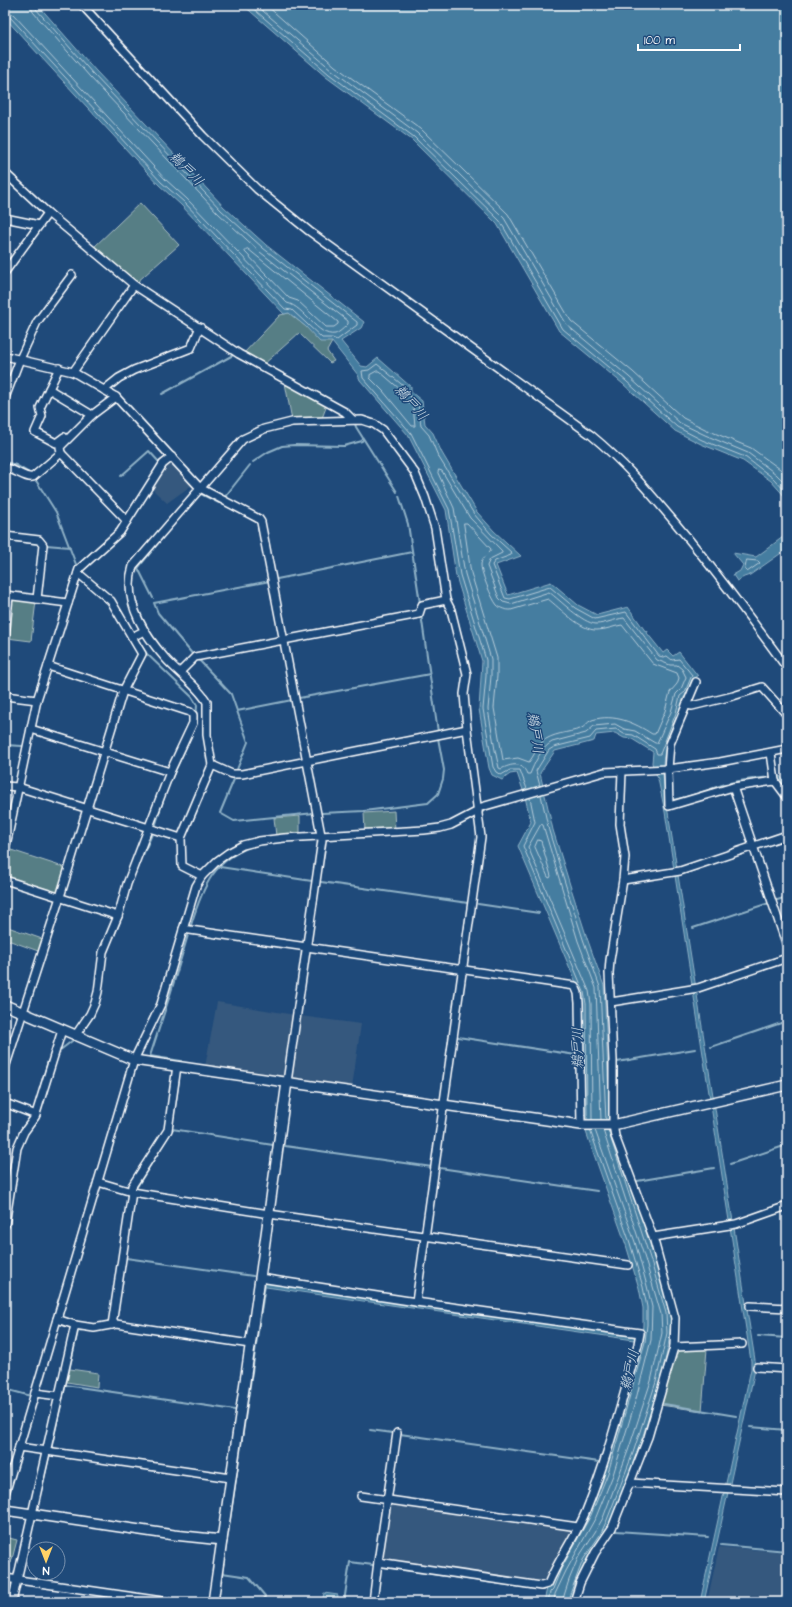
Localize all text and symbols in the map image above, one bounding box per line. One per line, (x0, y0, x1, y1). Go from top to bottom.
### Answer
scale bar (638, 26, 740, 52)
text: 100 m (644, 32, 675, 49)
water label: 鵜戸川 (164, 147, 208, 191)
water label: 鵜戸川 (390, 381, 432, 425)
water label: 鵜戸川 (522, 711, 548, 755)
water label: 鵜戸川 (568, 1027, 588, 1069)
water label: 鵜戸川 (616, 1347, 644, 1393)
north arrow (26, 1541, 66, 1581)
text: N (42, 1563, 49, 1578)

